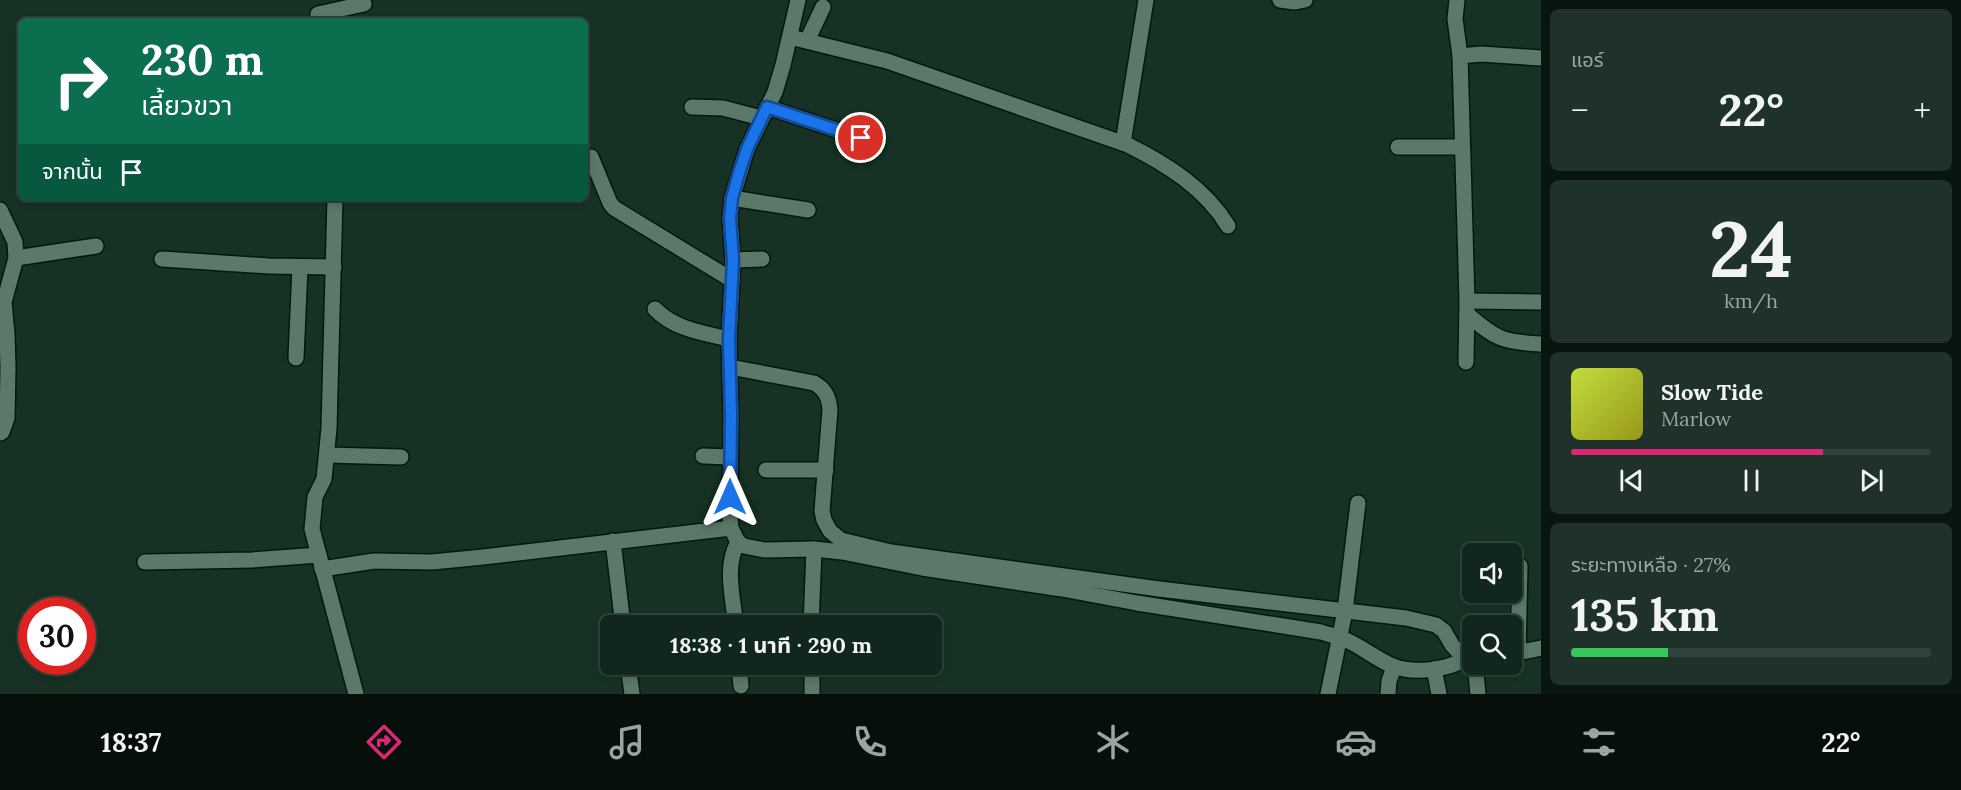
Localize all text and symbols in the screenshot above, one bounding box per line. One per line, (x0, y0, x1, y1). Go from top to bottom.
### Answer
text: 230 m (141, 33, 263, 87)
icon: right (42, 42, 120, 120)
text: แอร์ (1571, 47, 1603, 72)
text: 22° (1718, 81, 1784, 138)
text: เลี้ยวขวา (141, 88, 232, 122)
text: − (1571, 89, 1589, 131)
text: + (1913, 89, 1931, 131)
pin (835, 112, 886, 163)
icon: arrive (844, 121, 877, 154)
icon: arrive (115, 156, 148, 189)
text: จากนั้น (42, 157, 103, 185)
text: 24 (1709, 199, 1793, 298)
text: km/h (1724, 288, 1778, 313)
text: Slow Tide (1661, 378, 1763, 406)
text: Marlow (1661, 406, 1731, 431)
icon: previous (1615, 464, 1648, 497)
icon: pause (1735, 464, 1768, 497)
icon: next (1855, 464, 1888, 497)
position arrow (698, 465, 762, 529)
map controls (1462, 543, 1522, 675)
button: sound (1462, 543, 1522, 603)
text: ระยะทางเหลือ · 27% (1571, 552, 1731, 577)
text: 135 km (1571, 586, 1719, 643)
speed limit sign: 30 (18, 597, 96, 675)
button: search (1462, 615, 1522, 675)
text: 18:38 · 1 นาที · 290 m (670, 631, 872, 659)
icon: directions (363, 721, 405, 763)
icon: music (606, 721, 648, 763)
icon: phone (849, 721, 891, 763)
icon: climate (1092, 721, 1134, 763)
icon: car (1335, 721, 1377, 763)
icon: filters (1578, 721, 1620, 763)
text: 18:37 (101, 725, 162, 759)
text: 22° (1821, 725, 1860, 759)

